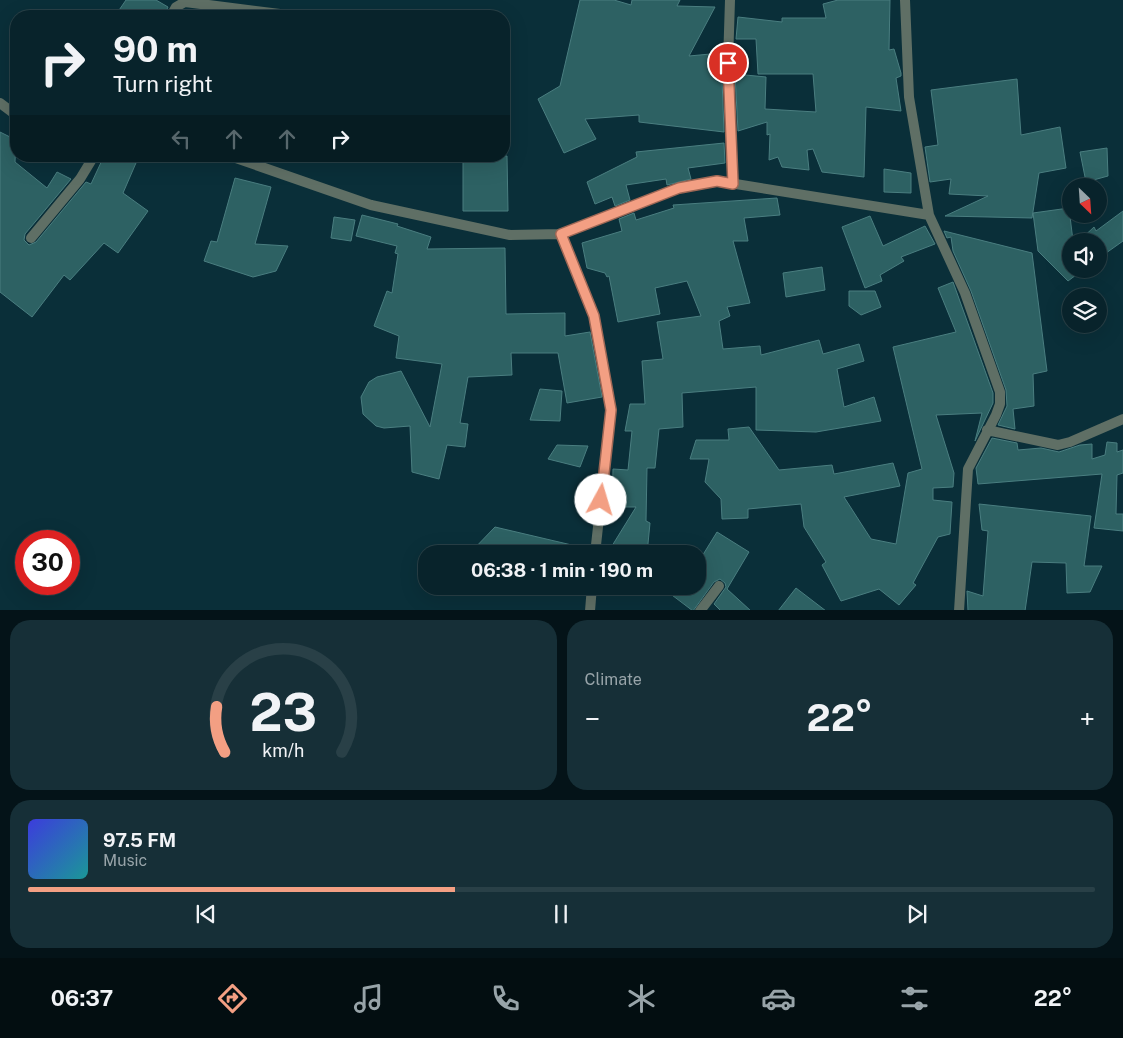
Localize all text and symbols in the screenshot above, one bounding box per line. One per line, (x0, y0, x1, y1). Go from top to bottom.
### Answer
text: 90 m (113, 29, 198, 70)
icon: right (30, 30, 95, 95)
pin (707, 42, 749, 84)
icon: arrive (714, 49, 742, 77)
text: Turn right (113, 71, 213, 97)
icon: left (167, 125, 195, 153)
icon: ahead (220, 125, 248, 153)
icon: ahead (273, 125, 301, 153)
icon: right (326, 125, 354, 153)
north arrow (1062, 178, 1108, 222)
map controls (1062, 178, 1107, 333)
button: sound (1062, 233, 1107, 278)
button: layers (1062, 288, 1107, 333)
position arrow (574, 473, 626, 525)
speed limit sign: 30 (15, 530, 80, 595)
text: 06:38 · 1 min · 190 m (471, 559, 653, 581)
text: Climate (585, 670, 642, 689)
text: 23 (249, 682, 317, 743)
text: 22° (807, 695, 873, 740)
text: − (585, 702, 600, 735)
text: + (1079, 702, 1095, 735)
text: km/h (262, 740, 304, 761)
text: 97.5 FM (103, 829, 176, 851)
text: Music (103, 851, 147, 870)
icon: previous (192, 900, 220, 928)
icon: pause (547, 900, 575, 928)
icon: next (903, 900, 931, 928)
icon: directions (215, 981, 250, 1016)
icon: music (351, 981, 386, 1016)
icon: phone (488, 981, 523, 1016)
icon: climate (624, 981, 659, 1016)
icon: car (761, 981, 796, 1016)
icon: filters (897, 981, 932, 1016)
text: 06:37 (51, 985, 113, 1011)
text: 22° (1034, 985, 1072, 1011)

